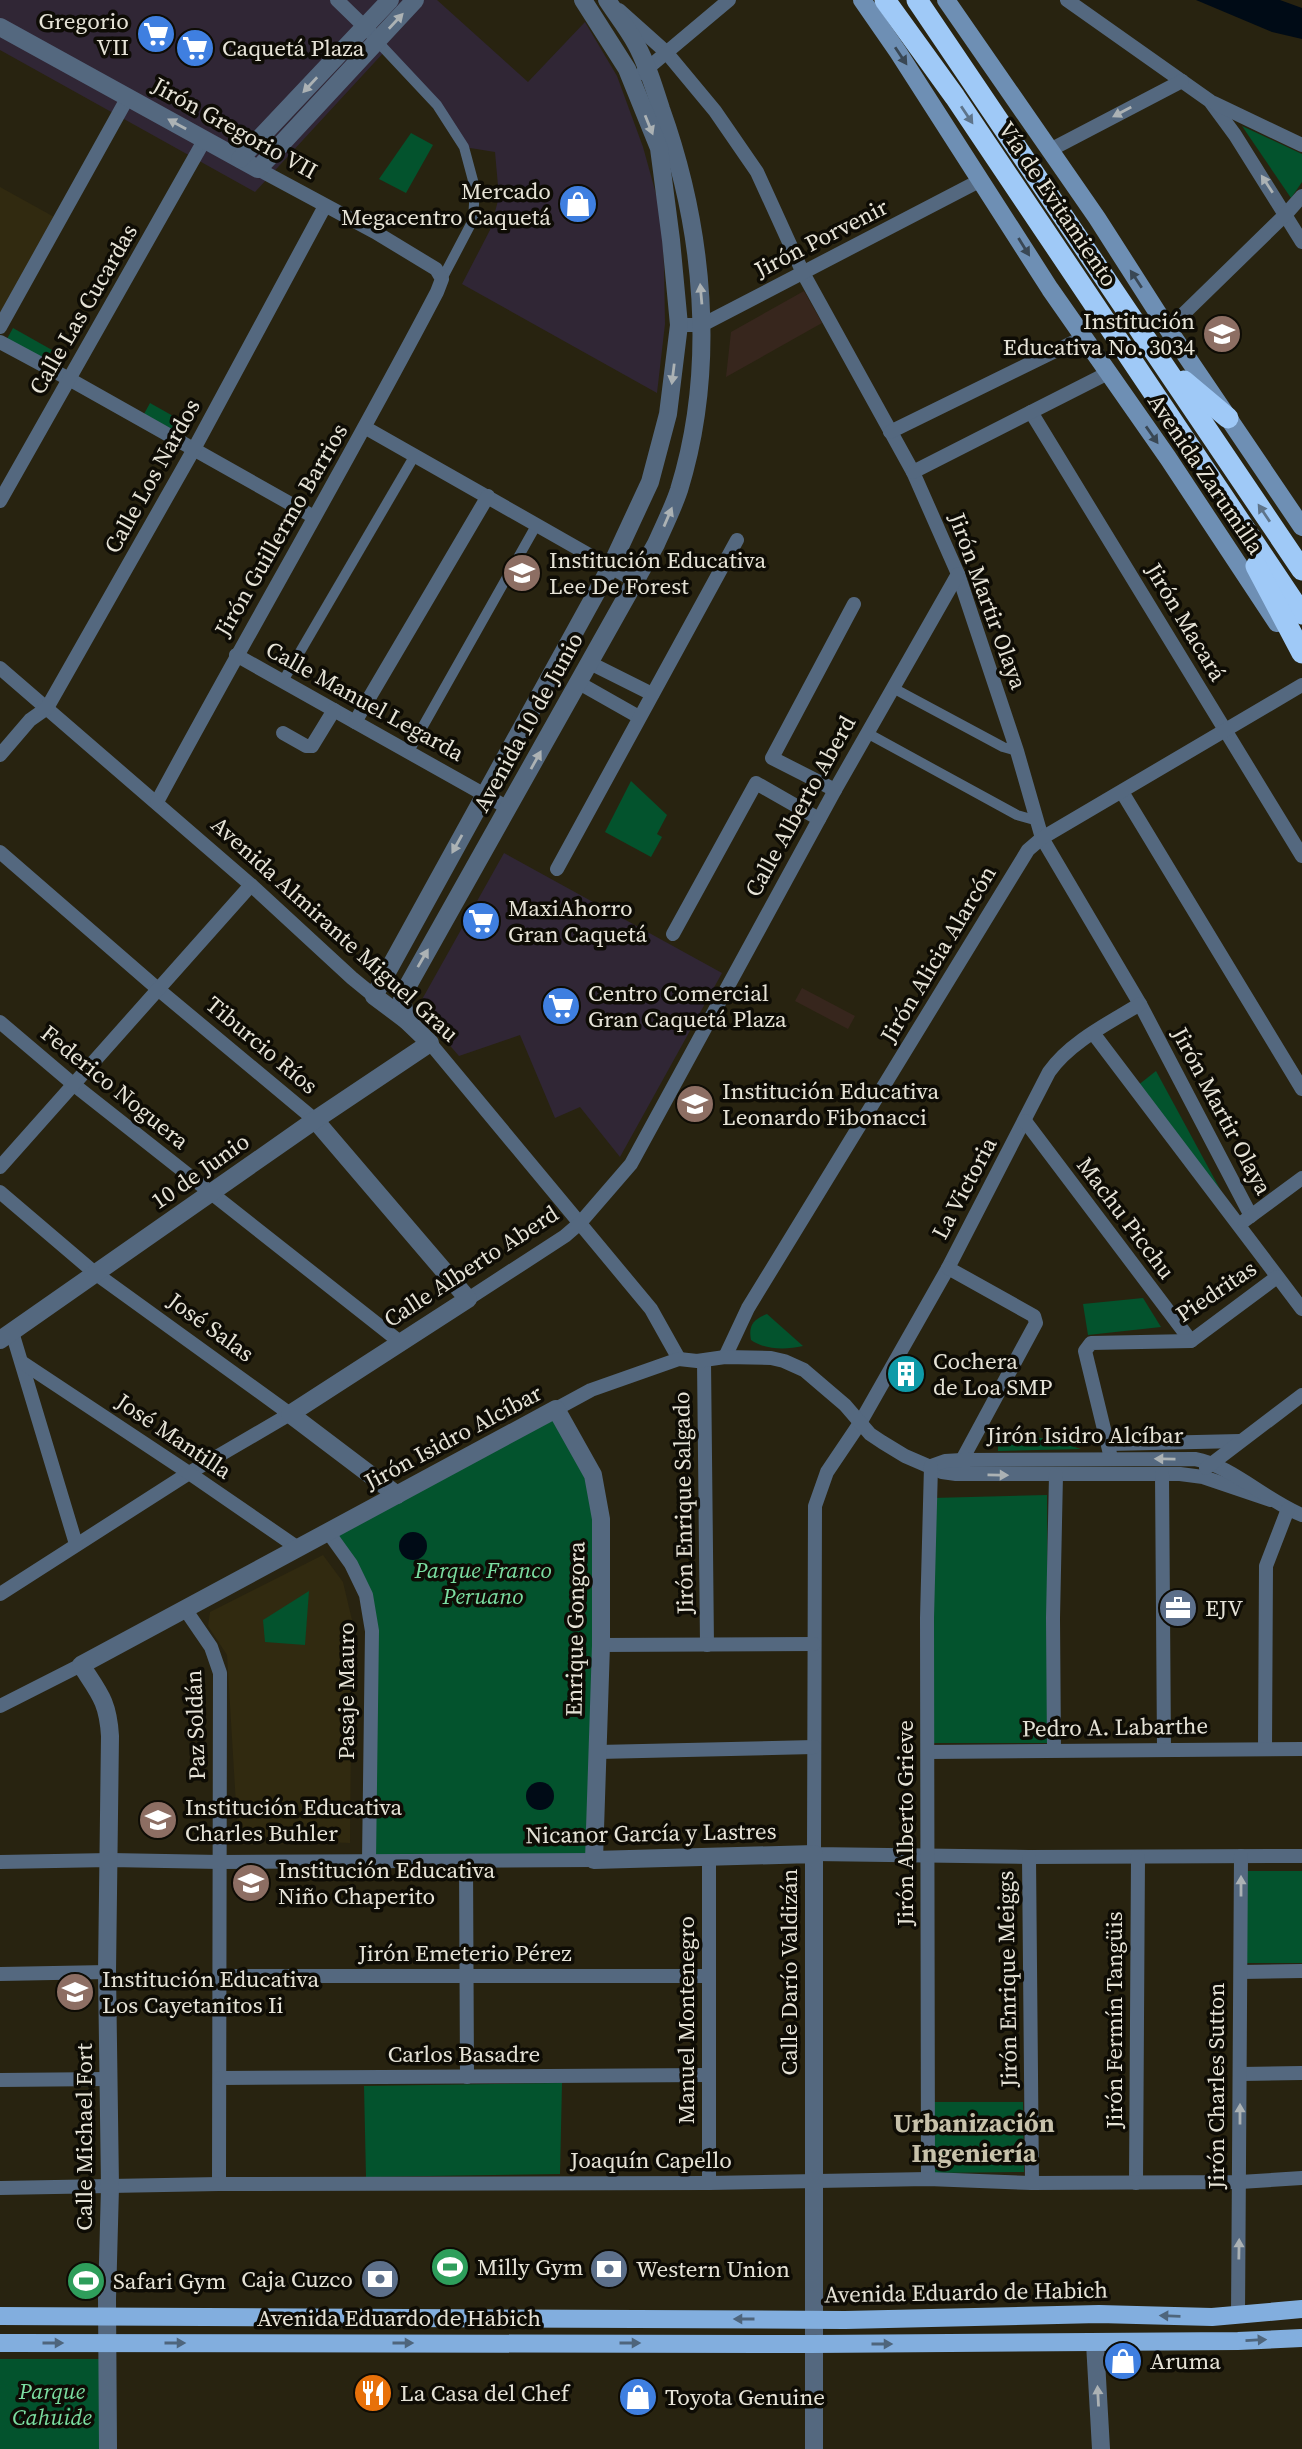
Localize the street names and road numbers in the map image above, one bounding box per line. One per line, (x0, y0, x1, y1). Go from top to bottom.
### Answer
street label: Jirón Gregorio VII (146, 69, 323, 187)
street label: Vía de Evitamiento (991, 115, 1125, 293)
street label: Jirón Porvenir (748, 191, 893, 286)
street label: Calle Las Cucardas (21, 218, 145, 400)
street label: Avenida Zarumilla (1140, 387, 1272, 561)
street label: Calle Los Nardos (96, 393, 208, 559)
street label: Jirón Guillermo Barrios (206, 417, 355, 643)
street label: Jirón Martir Olaya (941, 507, 1035, 694)
street label: Jirón Macará (1138, 556, 1234, 687)
street label: Avenida 10 de Junio (465, 626, 591, 818)
street label: Calle Manuel Legarda (260, 633, 470, 769)
street label: Calle Alberto Aberd (737, 710, 863, 902)
street label: Avenida Almirante Miguel Grau (204, 809, 466, 1049)
street label: Jirón Alicia Alarcón (872, 859, 1004, 1049)
street label: Tiburcio Ríos (199, 989, 325, 1101)
street label: Federico Noguera (34, 1017, 196, 1157)
street label: Jirón Martir Olaya (1164, 1021, 1280, 1201)
street label: 10 de Junio (144, 1125, 256, 1217)
street label: La Victoria (924, 1131, 1004, 1245)
street label: Machu Picchu (1069, 1150, 1183, 1286)
street label: Calle Alberto Aberd (377, 1197, 565, 1335)
street label: Piedritas (1169, 1252, 1263, 1330)
street label: José Salas (160, 1284, 261, 1369)
street label: Jirón Isidro Alcíbar (358, 1377, 548, 1498)
street label: José Mantilla (109, 1385, 238, 1487)
street label: Jirón Enrique Salgado (665, 1391, 701, 1616)
street label: Jirón Isidro Alcíbar (986, 1419, 1184, 1451)
street label: Enrique Gongora (557, 1541, 593, 1717)
street label: Pasaje Mauro (330, 1622, 362, 1760)
street label: Paz Soldán (177, 1669, 213, 1781)
street label: Pedro A. Labarthe (1022, 1709, 1208, 1745)
street label: Jirón Alberto Grieve (889, 1720, 921, 1927)
street label: Nicanor García y Lastres (525, 1815, 777, 1851)
street label: Calle Darío Valdizán (773, 1868, 805, 2075)
street label: Jirón Enrique Meiggs (989, 1870, 1025, 2089)
street label: Jirón Fermín Tangüis (1098, 1911, 1130, 2130)
street label: Manuel Montenegro (670, 1916, 702, 2124)
street label: Jirón Emeterio Pérez (357, 1937, 572, 1969)
street label: Jirón Charles Sutton (1200, 1983, 1232, 2190)
street label: Carlos Basadre (388, 2038, 540, 2070)
street label: Calle Michael Fort (68, 2043, 100, 2231)
street label: Joaquín Capello (569, 2144, 732, 2176)
street label: Avenida Eduardo de Habich (824, 2274, 1108, 2310)
street label: Avenida Eduardo de Habich (257, 2302, 541, 2334)

